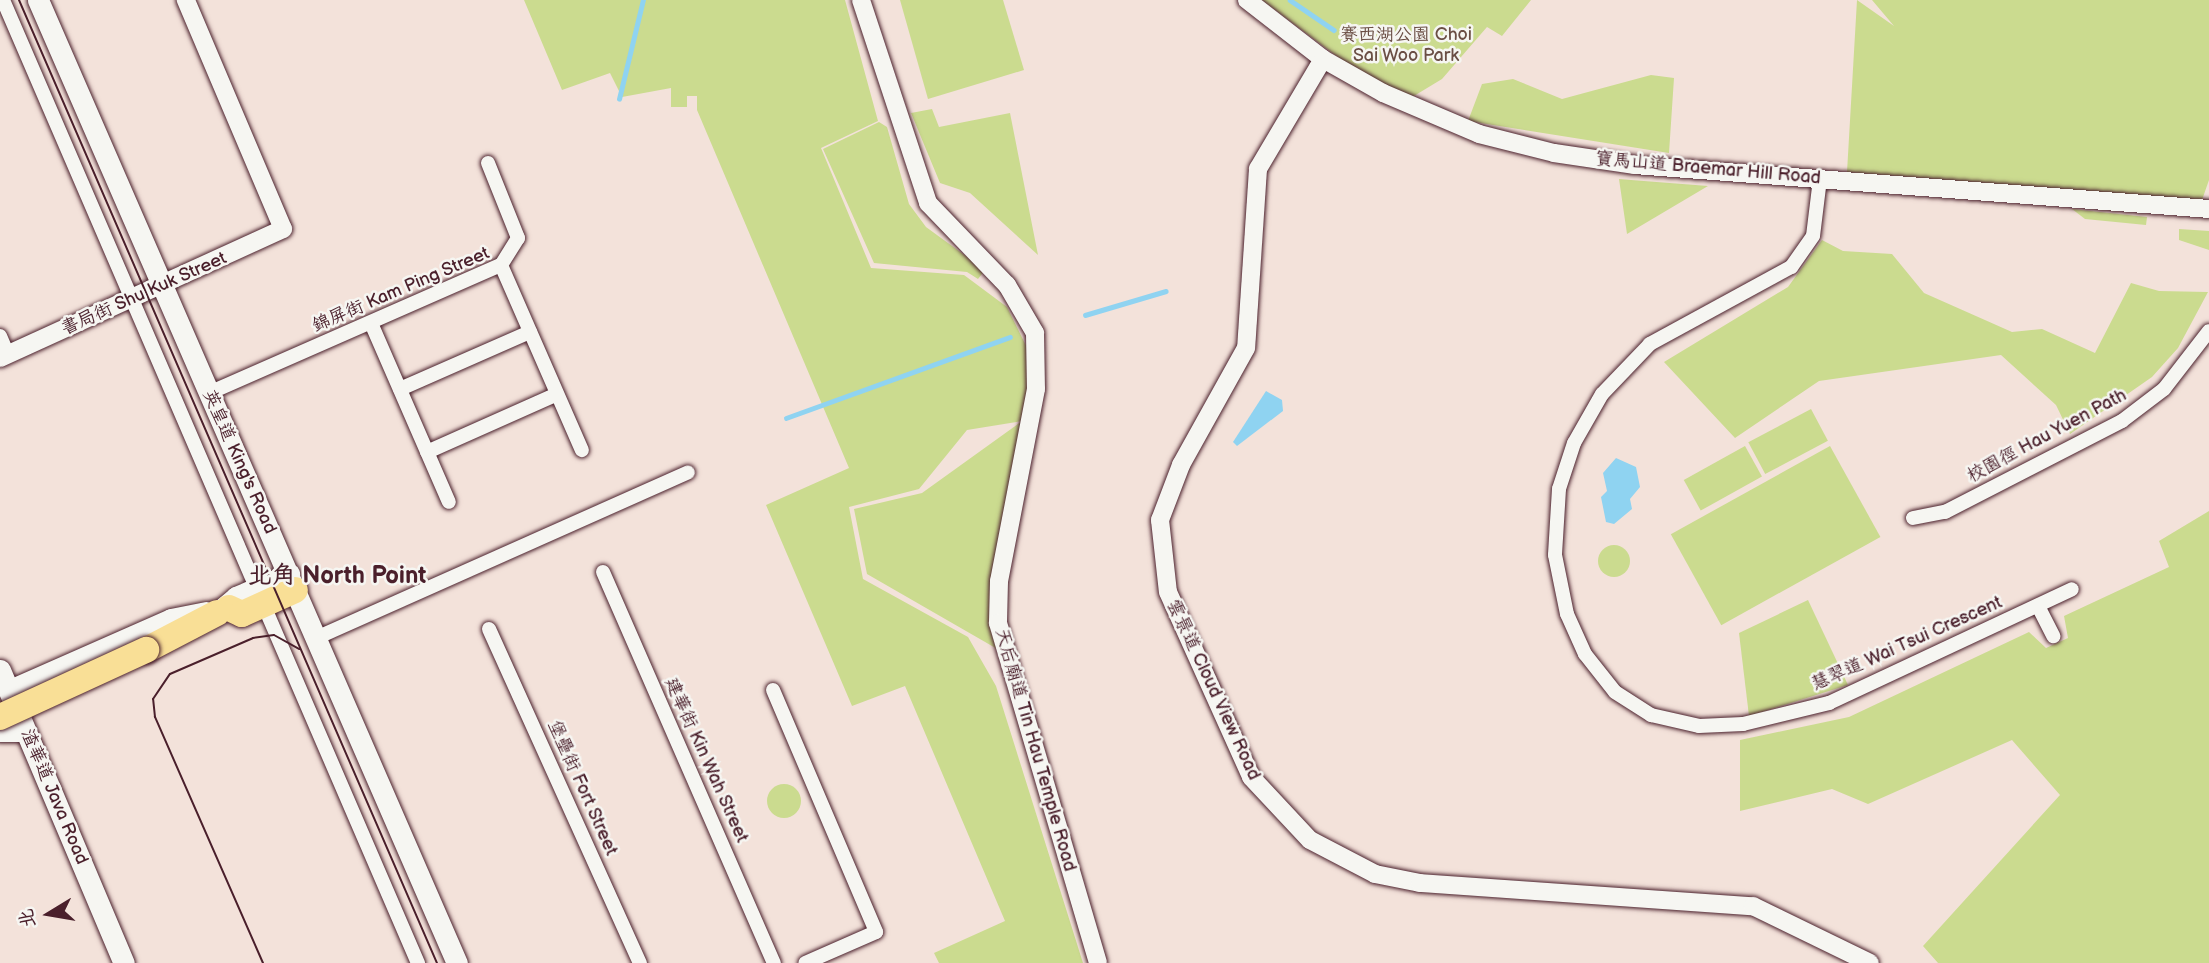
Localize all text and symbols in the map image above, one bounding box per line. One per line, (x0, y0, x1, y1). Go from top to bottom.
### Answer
park label: 賽西湖公園 Choi Sai Woo Park (1340, 25, 1472, 68)
street label: 寶馬山道 Braemar Hill Road (1594, 148, 1822, 190)
street label: 錦屏街 Kam Ping Street (309, 243, 493, 337)
street label: 書局街 Shu Kuk Street (58, 248, 230, 340)
street label: 校園徑 Hau Yuen Path (1963, 385, 2131, 487)
street label: 英皇道 King's Road (198, 387, 280, 537)
district label: 北角 North Point (248, 562, 426, 590)
street label: 慧翠道 Wai Tsui Crescent (1808, 592, 2006, 696)
street label: 雲景道 Cloud View Road (1162, 596, 1264, 784)
street label: 天后廟道 Tin Hau Temple Road (990, 626, 1080, 874)
street label: 建華街 Kin Wah Street (660, 674, 752, 846)
street label: 堡壘街 Fort Street (542, 717, 622, 859)
street label: 渣華道 Java Road (16, 726, 92, 868)
north arrow (14, 879, 84, 949)
text: 北 (15, 907, 41, 930)

